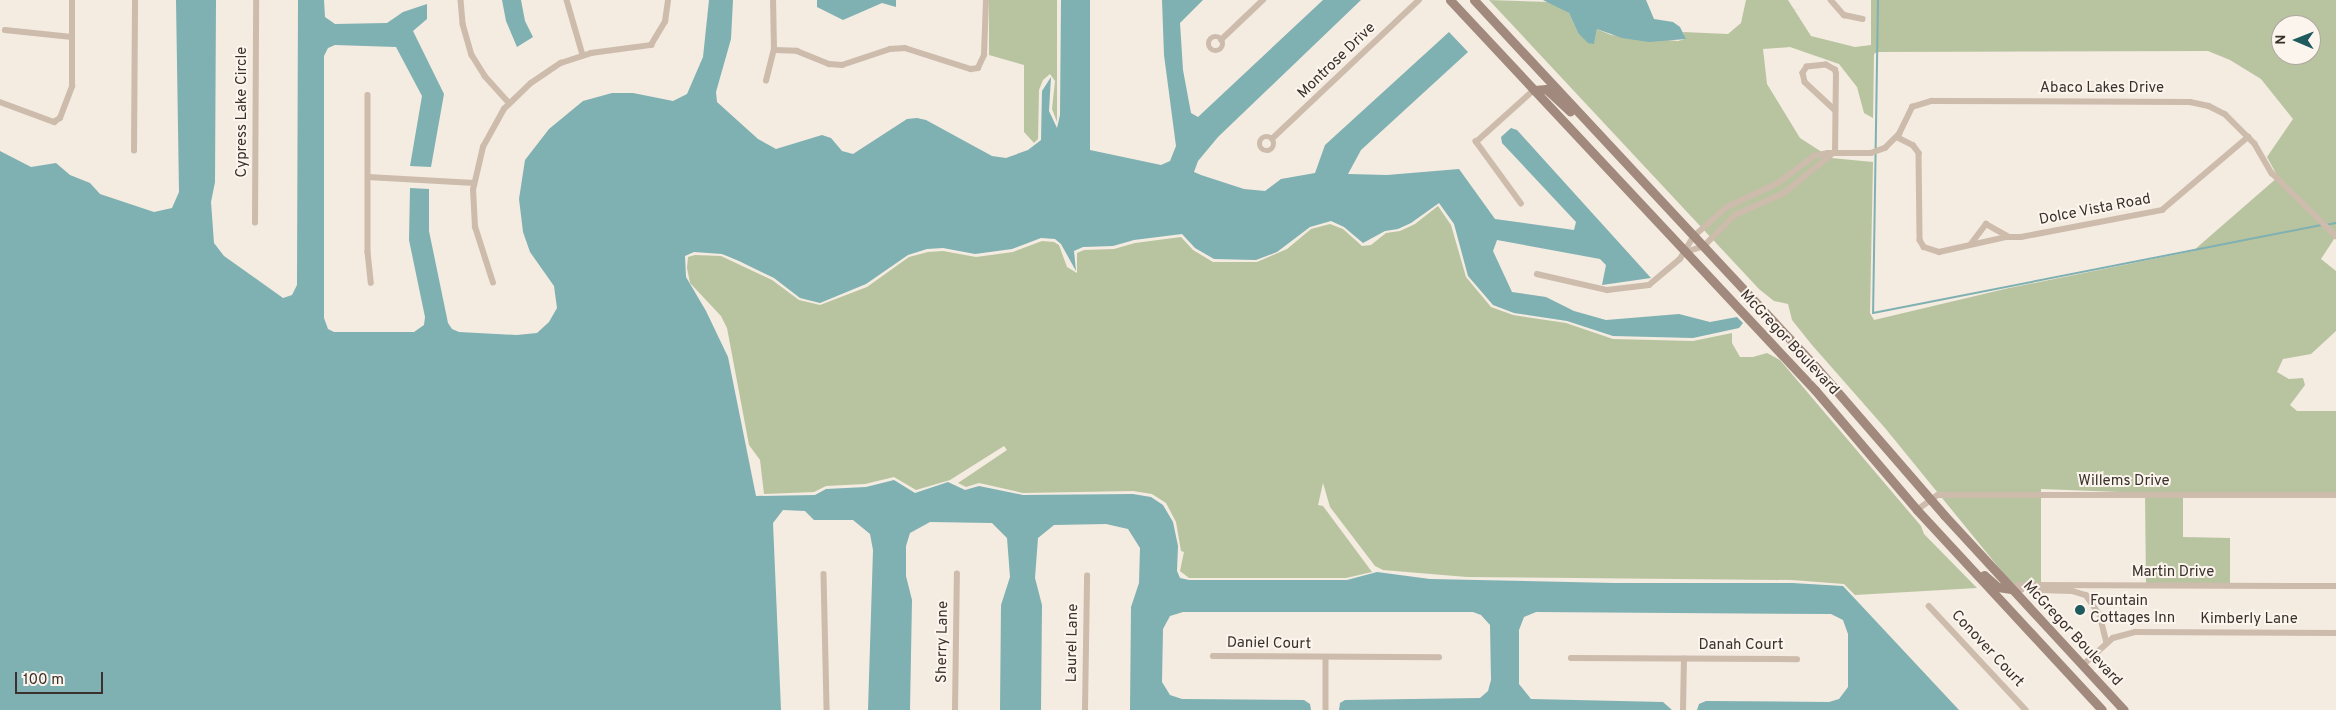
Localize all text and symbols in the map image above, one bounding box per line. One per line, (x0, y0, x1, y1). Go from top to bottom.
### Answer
north arrow (2271, 15, 2321, 65)
street label: Montrose Drive (1294, 19, 1380, 103)
text: N (2273, 35, 2290, 45)
street label: Cypress Lake Circle (234, 47, 252, 177)
street label: Abaco Lakes Drive (2040, 80, 2164, 98)
street label: Dolce Vista Road (2037, 190, 2153, 230)
street label: McGregor Boulevard (1736, 287, 1842, 399)
street label: Willems Drive (2078, 473, 2170, 491)
street label: Martin Drive (2132, 564, 2214, 582)
street label: McGregor Boulevard (2019, 578, 2125, 690)
place label: Fountain Cottages Inn (2090, 592, 2175, 627)
street label: Sherry Lane (933, 601, 953, 683)
street label: Laurel Lane (1063, 603, 1083, 683)
marker: Fountain Cottages Inn (2074, 604, 2086, 616)
street label: Conover Court (1947, 607, 2027, 691)
street label: Kimberly Lane (2200, 611, 2298, 629)
street label: Daniel Court (1227, 634, 1311, 654)
street label: Danah Court (1699, 637, 1783, 655)
scale bar (18, 662, 105, 694)
text: 100 m (23, 671, 64, 690)

